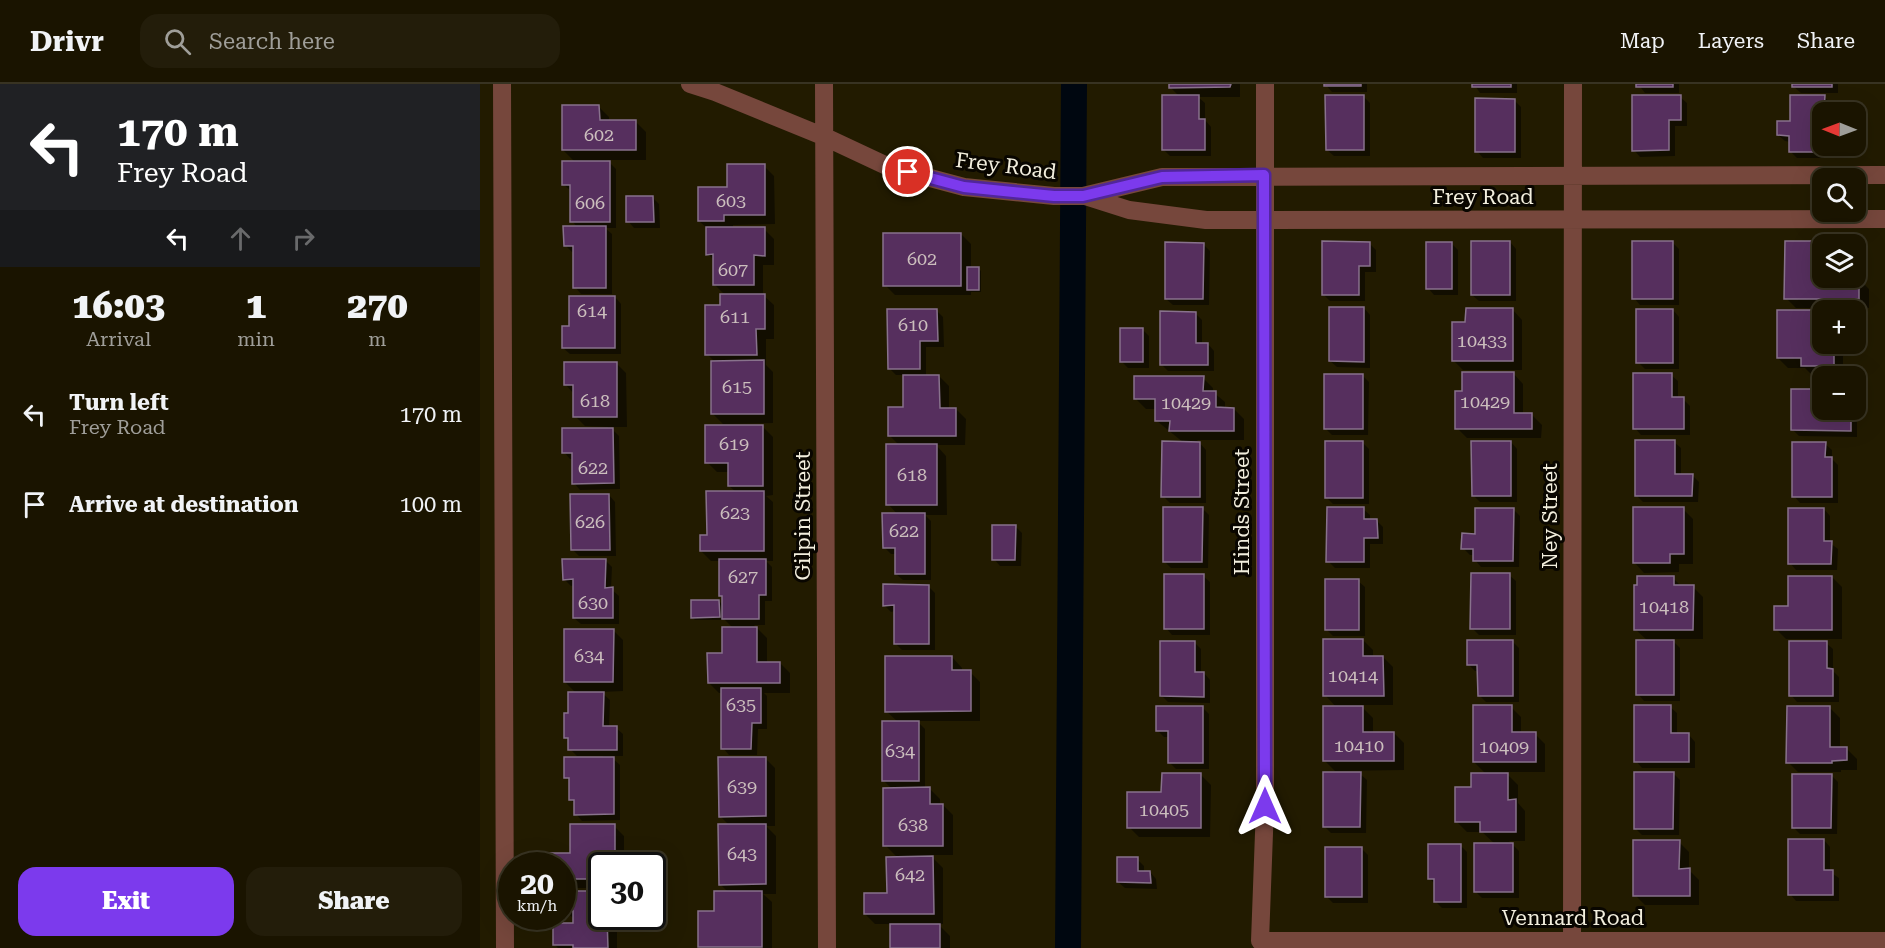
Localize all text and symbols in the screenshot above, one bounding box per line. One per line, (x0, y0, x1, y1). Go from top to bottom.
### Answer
search box (140, 14, 560, 68)
text: Drivr (30, 25, 104, 58)
icon: search (161, 25, 194, 58)
text: Search here (209, 29, 335, 54)
text: Map (1620, 29, 1665, 53)
text: Layers (1698, 29, 1764, 53)
text: Share (1797, 29, 1855, 53)
north arrow (1812, 102, 1866, 156)
map controls (1812, 102, 1866, 420)
text: 170 m (117, 107, 239, 156)
icon: left (18, 108, 96, 186)
house number: 602 (584, 124, 614, 145)
pin (882, 146, 933, 197)
street label: Frey Road (954, 148, 1058, 184)
icon: arrive (891, 155, 924, 188)
text: Frey Road (117, 157, 247, 189)
button: search (1812, 168, 1866, 222)
street label: Frey Road (1432, 185, 1534, 209)
house number: 603 (716, 190, 746, 211)
house number: 606 (575, 192, 605, 213)
icon: left (161, 222, 194, 255)
icon: ahead (224, 222, 257, 255)
icon: right (287, 222, 320, 255)
button: layers (1812, 234, 1866, 288)
house number: 602 (907, 248, 937, 269)
house number: 607 (718, 259, 748, 280)
text: 16:03 (72, 285, 165, 327)
text: 1 (246, 285, 266, 327)
text: 270 (347, 285, 408, 327)
house number: 614 (577, 300, 607, 321)
button: + (1812, 300, 1866, 354)
house number: 611 (720, 306, 750, 327)
house number: 610 (898, 314, 928, 335)
text: Arrival (86, 327, 151, 351)
text: min (237, 327, 275, 351)
text: m (368, 327, 387, 351)
house number: 10433 (1457, 330, 1507, 351)
button: − (1812, 366, 1866, 420)
house number: 615 (722, 376, 752, 397)
text: Turn left (69, 390, 169, 415)
house number: 618 (580, 390, 610, 411)
house number: 10429 (1460, 391, 1510, 412)
house number: 10429 (1161, 392, 1211, 413)
icon: left (18, 398, 51, 431)
text: 170 m (399, 402, 462, 427)
text: Frey Road (69, 415, 166, 439)
house number: 619 (719, 433, 749, 454)
street label: Hinds Street (1230, 448, 1254, 575)
street label: Gilpin Street (791, 451, 815, 580)
house number: 622 (578, 457, 608, 478)
street label: Ney Street (1538, 463, 1562, 569)
house number: 618 (897, 464, 927, 485)
icon: arrive (18, 488, 51, 521)
text: Arrive at destination (69, 492, 298, 517)
text: 100 m (399, 492, 462, 517)
house number: 623 (720, 502, 750, 523)
house number: 626 (575, 511, 605, 532)
house number: 622 (889, 520, 919, 541)
house number: 627 (728, 566, 758, 587)
house number: 630 (578, 592, 608, 613)
house number: 10418 (1639, 596, 1689, 617)
house number: 634 (574, 645, 604, 666)
house number: 10414 (1328, 665, 1378, 686)
house number: 635 (726, 694, 756, 715)
house number: 10410 (1334, 735, 1384, 756)
house number: 10409 (1479, 736, 1529, 757)
house number: 634 (885, 740, 915, 761)
position arrow (1233, 774, 1297, 838)
house number: 639 (727, 776, 757, 797)
house number: 10405 (1139, 799, 1189, 820)
house number: 638 (898, 814, 928, 835)
house number: 643 (727, 843, 757, 864)
speed limit sign: 30 (588, 852, 666, 930)
house number: 642 (895, 864, 925, 885)
text: 20 (520, 866, 554, 901)
button: Exit (18, 867, 234, 936)
button: Share (246, 867, 462, 936)
text: km/h (517, 897, 557, 915)
street label: Vennard Road (1502, 906, 1645, 930)

